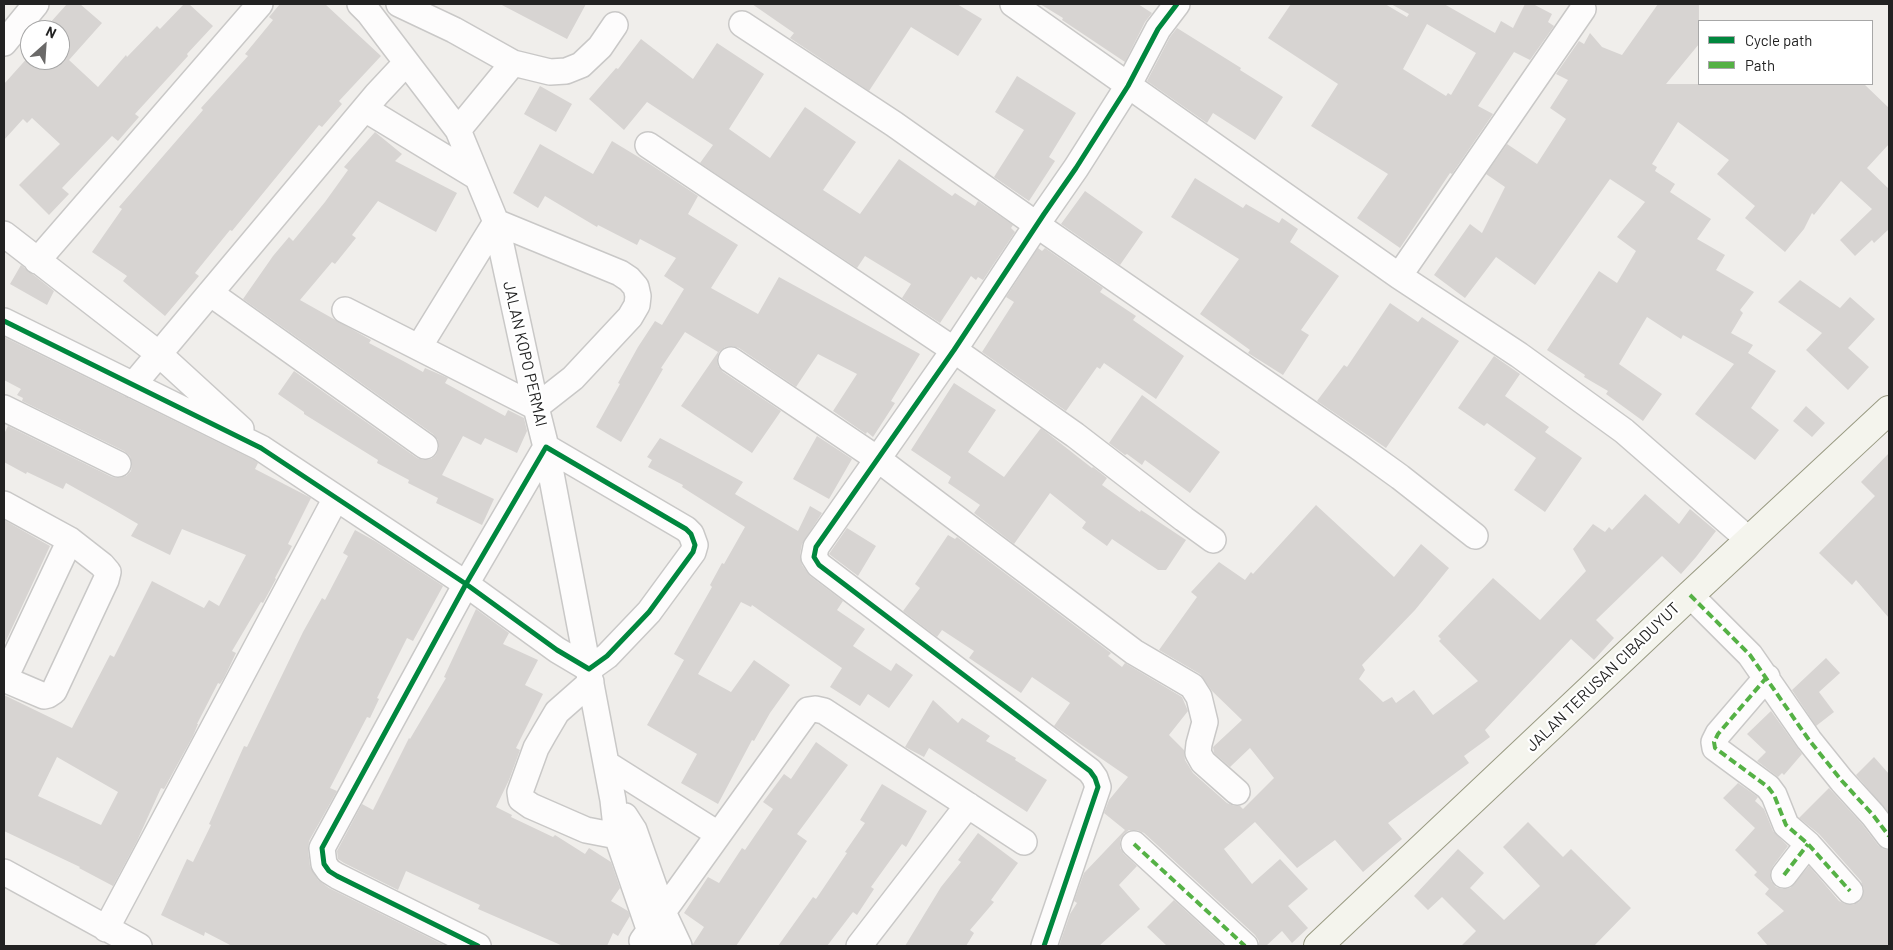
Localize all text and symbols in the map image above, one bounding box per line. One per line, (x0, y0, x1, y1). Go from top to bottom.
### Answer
north arrow (20, 20, 70, 70)
legend (1698, 20, 1873, 85)
text: N (43, 22, 59, 42)
text: Cycle path (1745, 31, 1812, 49)
text: Path (1745, 56, 1775, 74)
street label: JALAN KOPO PERMAI (499, 279, 551, 429)
street label: JALAN TERUSAN CIBADUYUT (1522, 598, 1684, 756)

